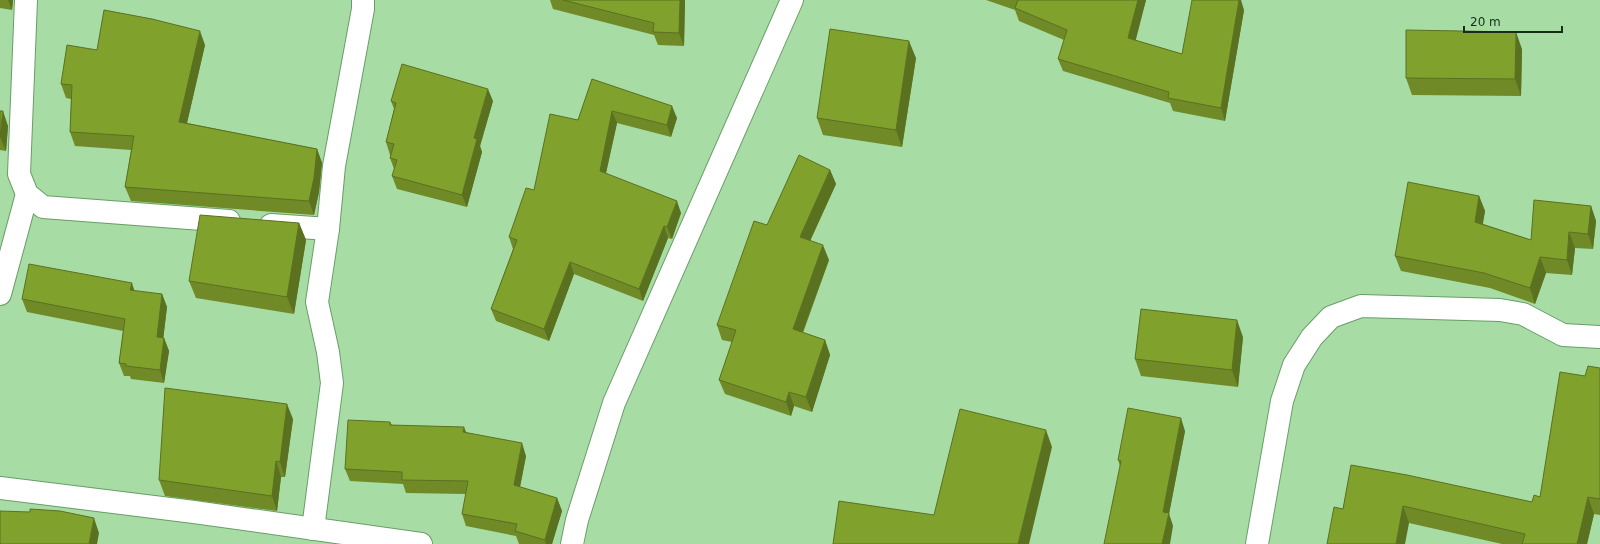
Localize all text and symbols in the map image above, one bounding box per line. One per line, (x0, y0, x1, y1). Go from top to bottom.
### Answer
scale bar (1464, 8, 1562, 34)
text: 20 m (1470, 15, 1501, 29)

